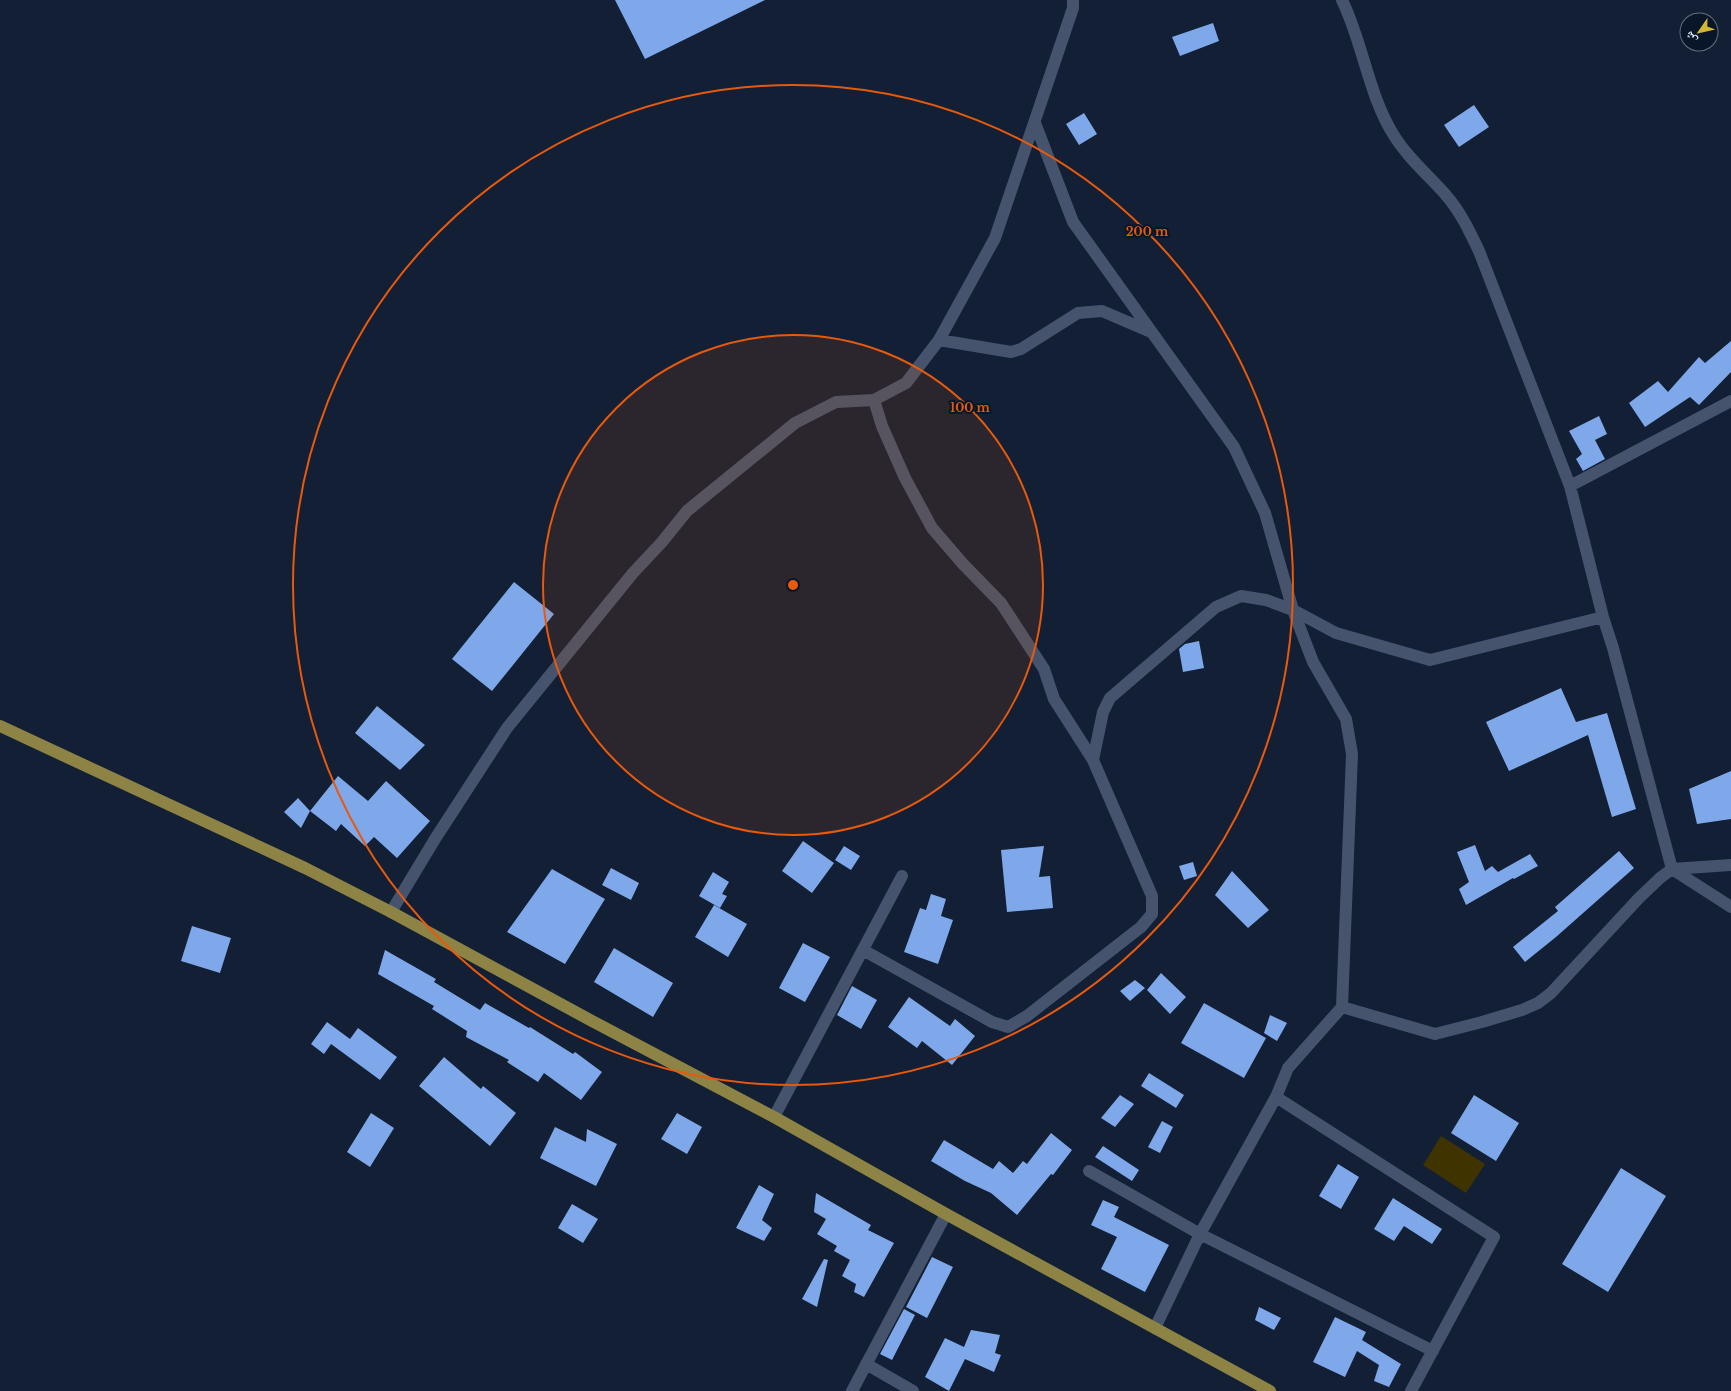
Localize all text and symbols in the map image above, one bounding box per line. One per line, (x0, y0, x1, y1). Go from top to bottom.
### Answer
north arrow (1679, 12, 1719, 52)
text: ش (1681, 28, 1701, 46)
text: 200 m (1126, 224, 1169, 239)
text: 100 m (950, 400, 991, 415)
centre of rings (786, 578, 800, 592)

